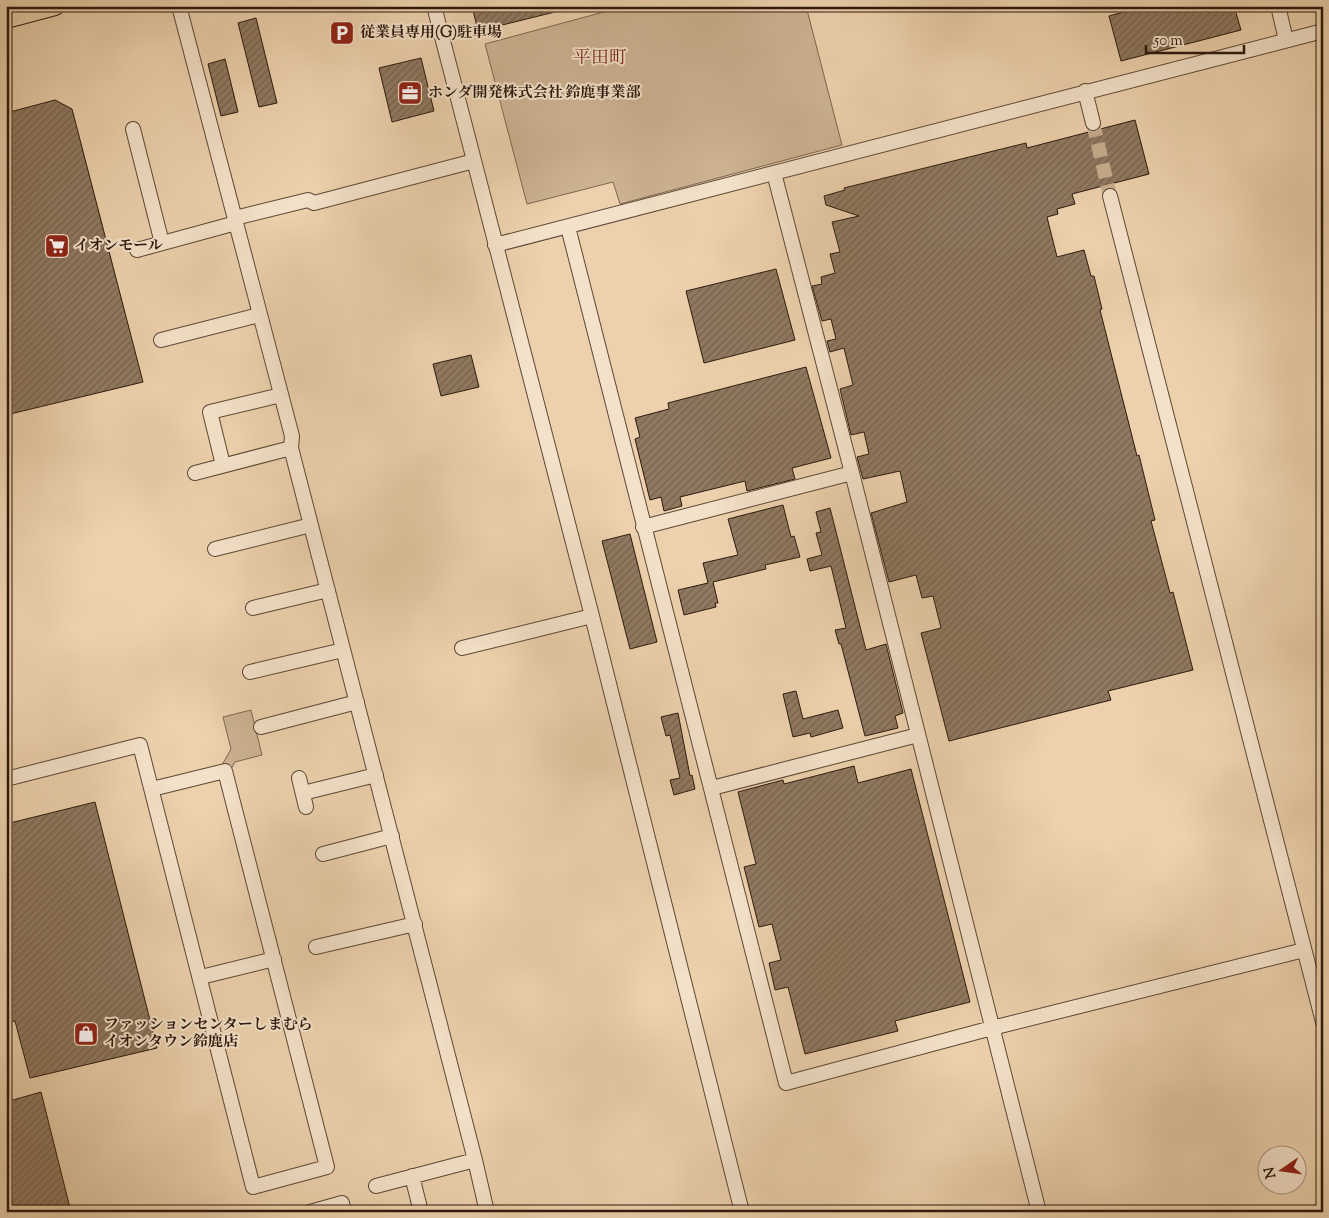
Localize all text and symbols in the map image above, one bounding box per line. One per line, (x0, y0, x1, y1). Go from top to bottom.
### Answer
parking icon: 従業員専用(G)駐車場 (329, 20, 355, 46)
scale bar (1146, 22, 1244, 54)
place label: 従業員専用(G)駐車場 (360, 23, 502, 44)
text: 50 m (1153, 31, 1183, 52)
district label: 平田町 (573, 46, 627, 72)
office icon: ホンダ開発株式会社 鈴鹿事業部 (397, 80, 423, 106)
place label: ホンダ開発株式会社 鈴鹿事業部 (428, 83, 642, 104)
supermarket icon: イオンモール (44, 233, 70, 259)
place label: イオンモール (74, 236, 163, 257)
place label: ファッションセンターしまむら イオンタウン鈴鹿店 (104, 1015, 313, 1053)
shop icon: ファッションセンターしまむら イオンタウン鈴鹿店 (73, 1021, 99, 1047)
north arrow (1256, 1146, 1306, 1196)
text: N (1260, 1165, 1282, 1180)

